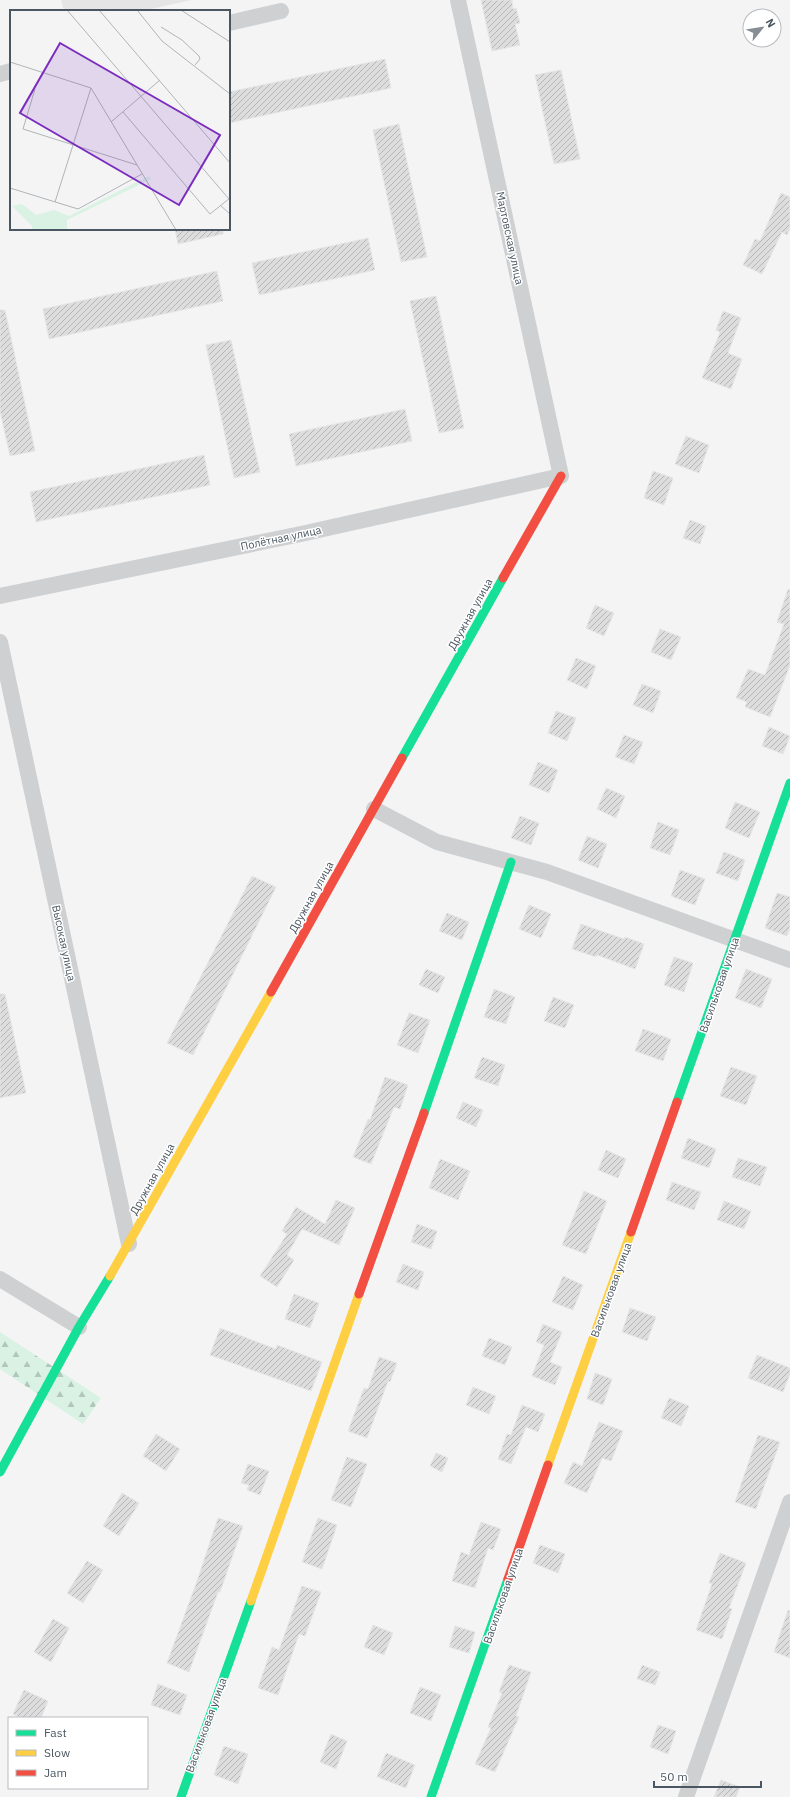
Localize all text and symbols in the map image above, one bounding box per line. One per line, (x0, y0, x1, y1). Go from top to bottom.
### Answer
north arrow (742, 8, 782, 48)
inset map (10, 10, 230, 230)
text: N (763, 16, 779, 30)
street label: Мартовская улица (493, 190, 527, 286)
street label: Полётная улица (239, 523, 323, 553)
street label: Дружная улица (445, 576, 495, 652)
street label: Дружная улица (286, 859, 336, 935)
street label: Высокая улица (49, 904, 79, 982)
street label: Васильковая улица (696, 935, 742, 1035)
street label: Дружная улица (127, 1141, 177, 1217)
street label: Васильковая улица (587, 1241, 635, 1339)
street label: Васильковая улица (480, 1546, 526, 1646)
street label: Васильковая улица (182, 1676, 230, 1774)
legend (8, 1717, 148, 1789)
text: Fast (44, 1725, 67, 1740)
text: Slow (44, 1745, 70, 1760)
scale bar (654, 1763, 761, 1789)
text: Jam (44, 1765, 67, 1780)
text: 50 m (660, 1769, 688, 1784)

